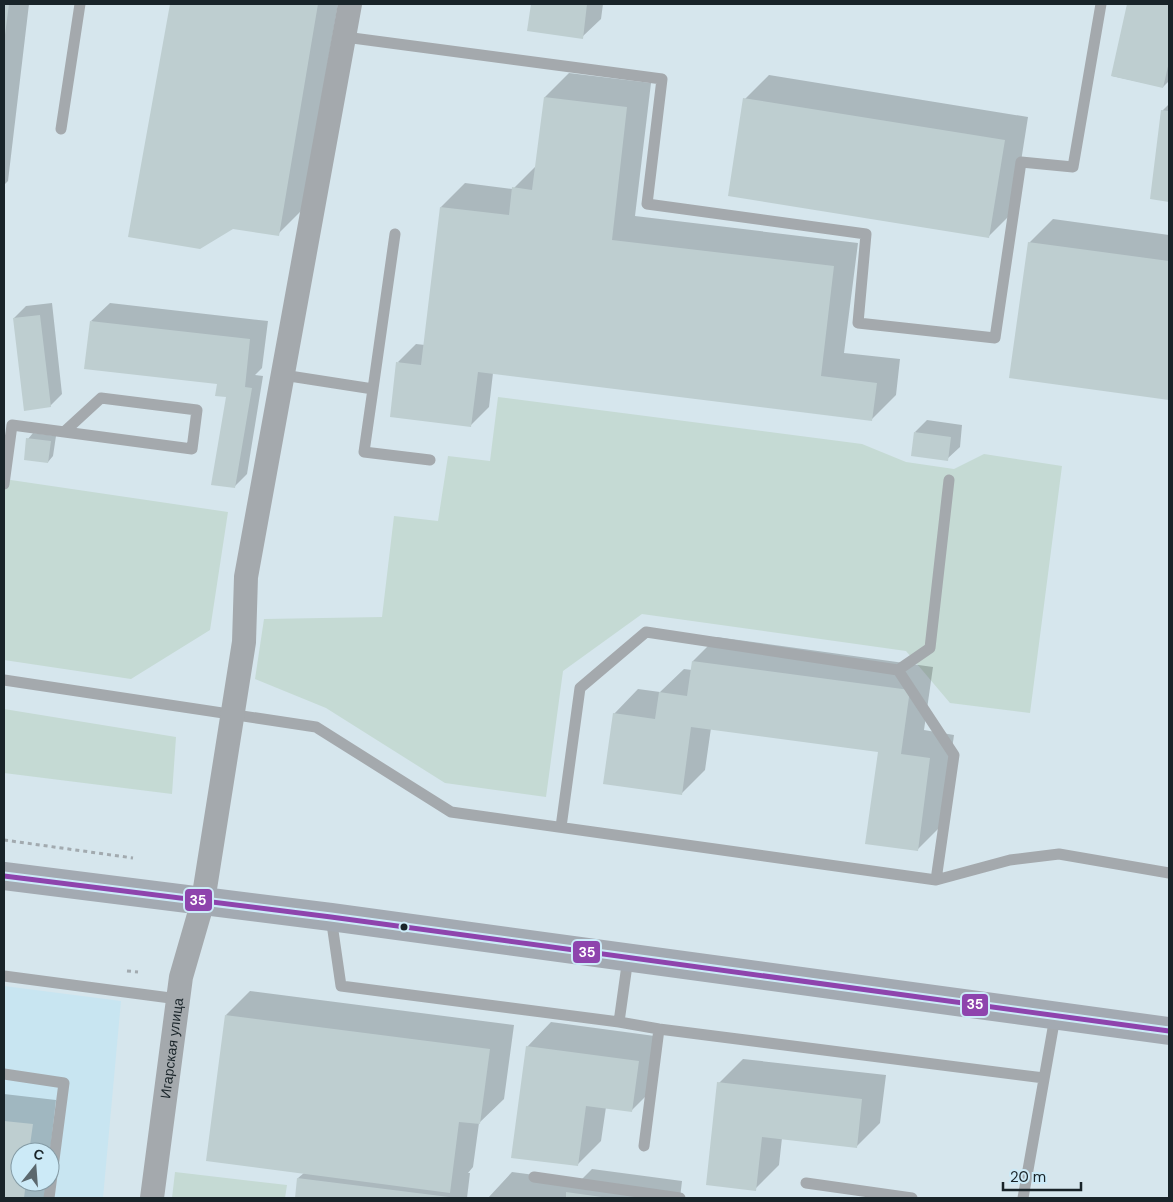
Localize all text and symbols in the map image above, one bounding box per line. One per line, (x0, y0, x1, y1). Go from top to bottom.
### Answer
line badge: 35 (184, 888, 213, 912)
text: 35 (189, 891, 207, 909)
unlabelled marker (399, 922, 409, 932)
line badge: 35 (572, 940, 601, 964)
text: 35 (578, 943, 596, 961)
line badge: 35 (961, 993, 989, 1017)
text: 35 (966, 995, 984, 1013)
street label: Игарская улица (156, 997, 187, 1100)
north arrow (10, 1142, 60, 1192)
text: С (31, 1144, 46, 1165)
scale bar (1003, 1160, 1080, 1192)
text: 20 m (1010, 1167, 1046, 1187)

